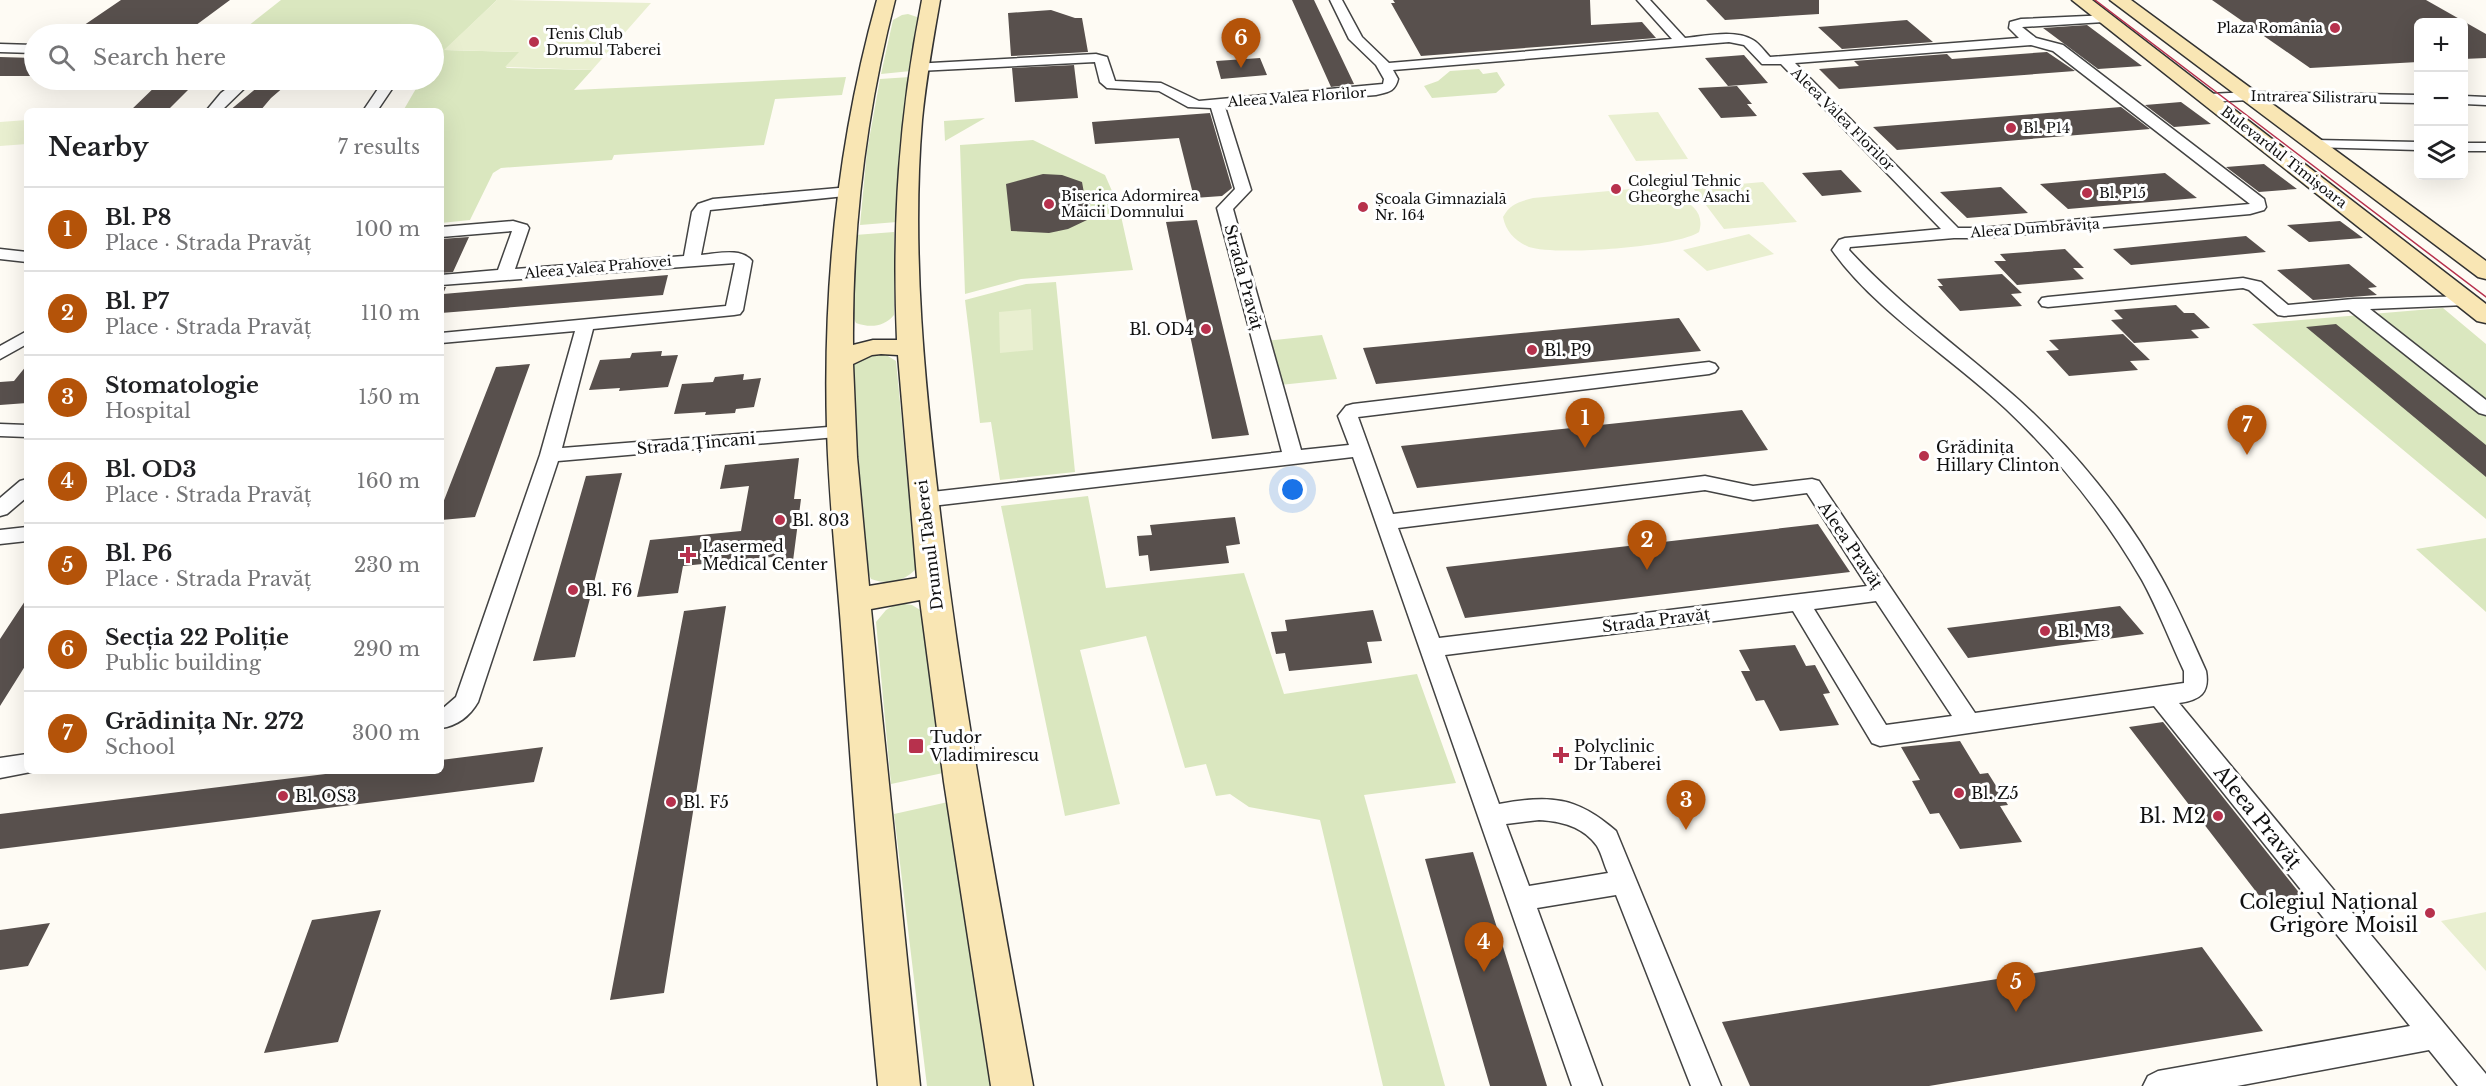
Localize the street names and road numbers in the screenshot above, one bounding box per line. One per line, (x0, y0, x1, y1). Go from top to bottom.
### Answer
street label: Aleea Valea Florilor (1787, 63, 1899, 175)
street label: Aleea Valea Florilor (1226, 83, 1367, 111)
street label: Intrarea Silistraru (2251, 87, 2378, 107)
street label: Bulevardul Timișoara (2217, 102, 2351, 212)
street label: Aleea Dumbrăvița (1969, 214, 2100, 242)
street label: Strada Pravăț (1219, 222, 1268, 332)
street label: Aleea Valea Prahovei (523, 252, 673, 282)
street label: Strada Țincani (636, 428, 757, 459)
street label: Drumul Taberei (911, 478, 947, 611)
street label: Aleea Pravăț (1813, 497, 1887, 593)
street label: Strada Pravăț (1601, 603, 1711, 638)
street label: Aleea Pravăț (2208, 760, 2307, 875)

